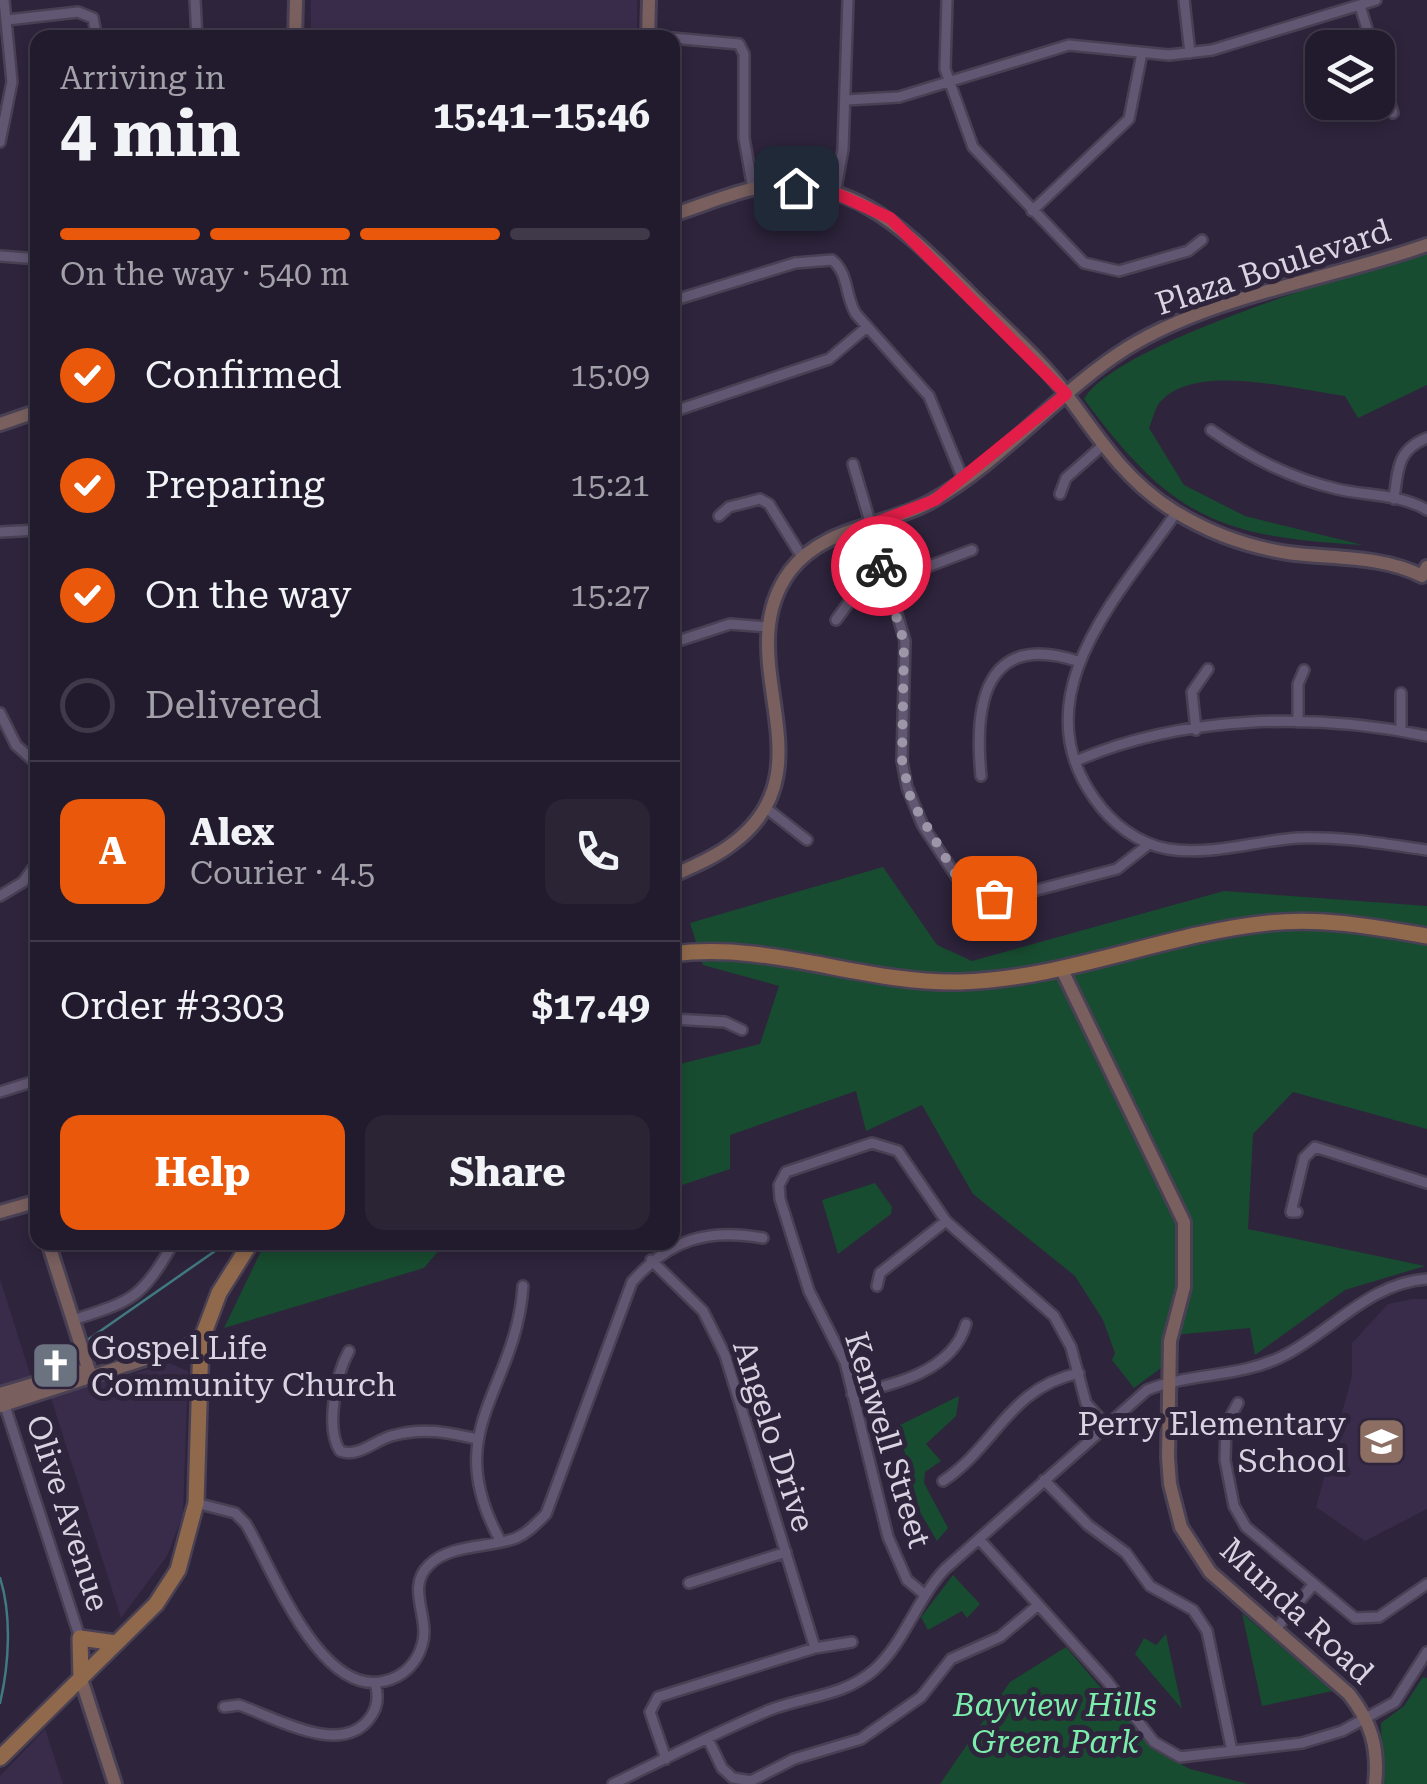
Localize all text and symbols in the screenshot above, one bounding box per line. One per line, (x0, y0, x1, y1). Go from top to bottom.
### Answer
map controls (1305, 30, 1395, 120)
button: layers (1305, 30, 1395, 120)
text: Arriving in (60, 59, 225, 97)
text: 15:41–15:46 (433, 93, 650, 137)
text: 4 min (60, 96, 241, 172)
pin (754, 146, 839, 231)
icon: home (769, 161, 824, 216)
street label: Plaza Boulevard (1151, 211, 1395, 323)
text: On the way · 540 m (60, 255, 349, 293)
icon: check (60, 348, 115, 403)
text: Confirmed (145, 353, 342, 397)
text: 15:09 (570, 356, 650, 394)
icon: check (60, 458, 115, 513)
text: Preparing (145, 463, 325, 507)
text: 15:21 (570, 466, 650, 504)
courier (831, 516, 931, 616)
icon: bike (854, 539, 909, 594)
icon: check (60, 568, 115, 623)
text: On the way (145, 573, 351, 617)
text: 15:27 (570, 576, 650, 614)
text: Delivered (145, 683, 322, 727)
button: phone (545, 799, 650, 904)
text: Alex (190, 810, 274, 854)
text: A (99, 829, 126, 873)
text: Courier · 4.5 (190, 854, 375, 892)
pin (952, 856, 1037, 941)
icon: bag (967, 871, 1022, 926)
text: Order #3303 (60, 984, 285, 1028)
text: $17.49 (532, 984, 650, 1028)
button: Help (60, 1115, 345, 1230)
button: Share (365, 1115, 650, 1230)
street label: Kenwell Street (837, 1328, 939, 1552)
place label: Gospel Life Community Church (91, 1329, 397, 1404)
street label: Angelo Drive (725, 1336, 823, 1536)
church icon: Gospel Life Community Church (30, 1340, 82, 1392)
place label: Perry Elementary School (1077, 1405, 1346, 1480)
street label: Olive Avenue (18, 1410, 118, 1616)
school or university icon: Perry Elementary School (1355, 1416, 1407, 1468)
street label: Munda Road (1213, 1530, 1381, 1692)
park label: Bayview Hills Green Park (952, 1686, 1157, 1761)

